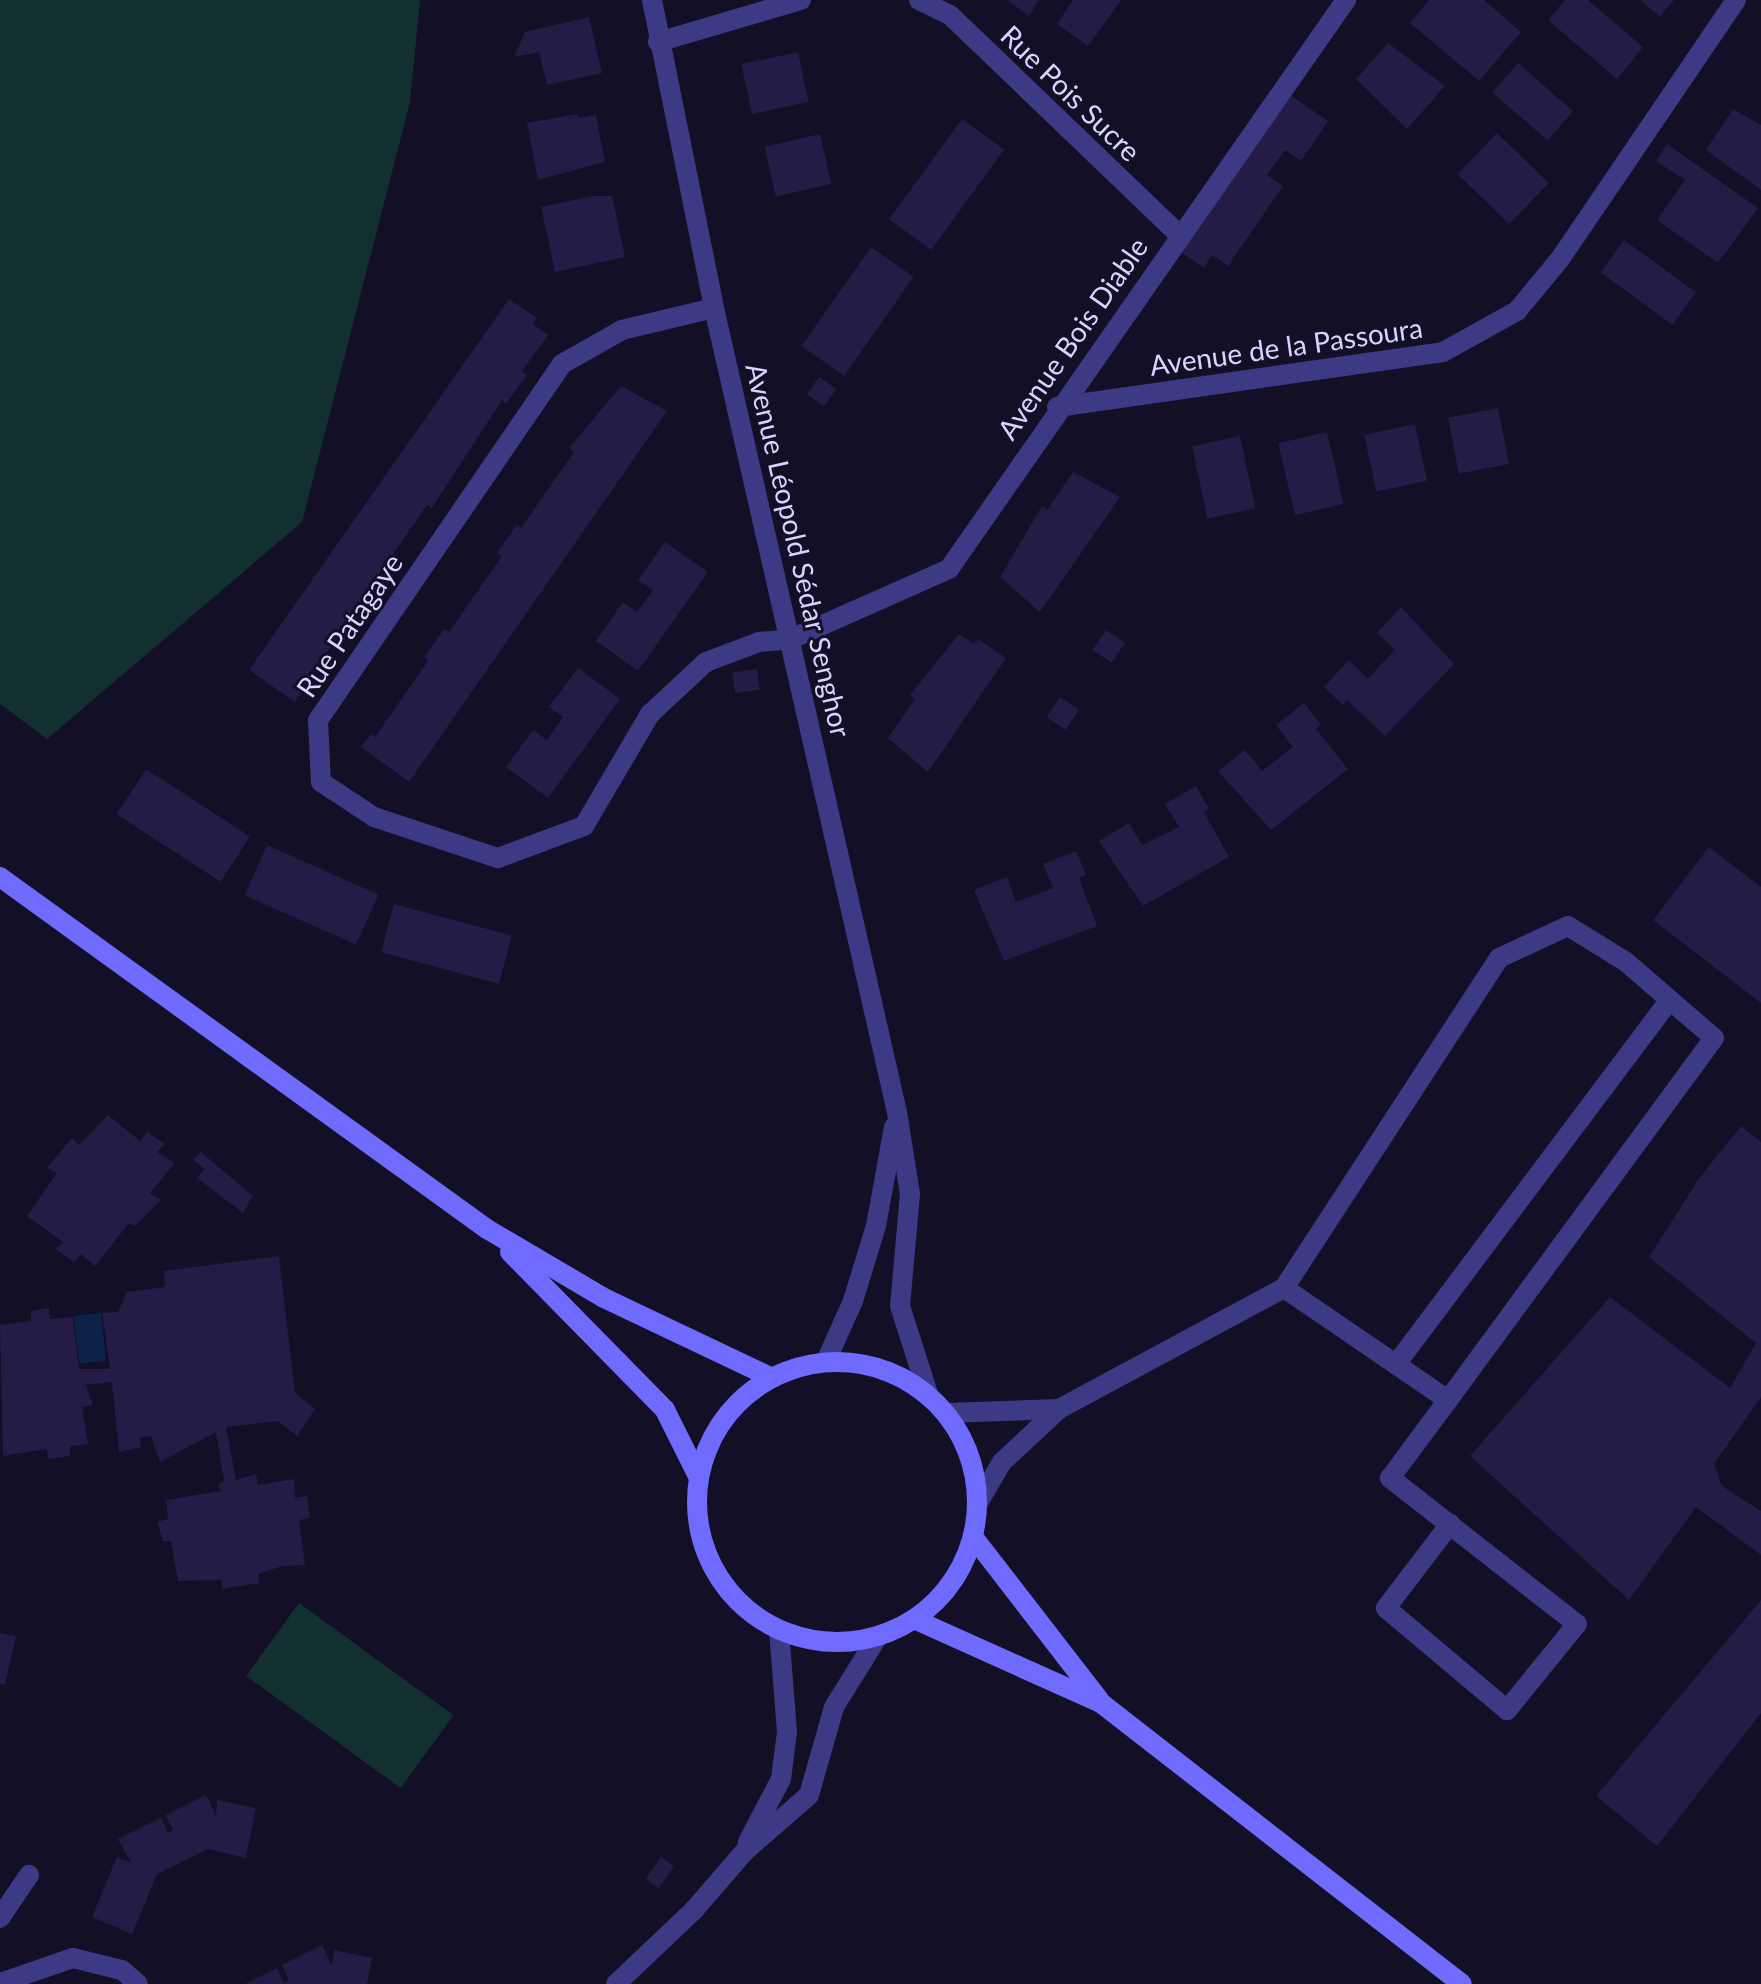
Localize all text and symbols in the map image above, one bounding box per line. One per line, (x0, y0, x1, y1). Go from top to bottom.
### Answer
street label: Rue Pois Sucre (994, 18, 1148, 168)
street label: Avenue Bois Diable (990, 231, 1154, 445)
street label: Avenue de la Passoura (1147, 310, 1425, 382)
street label: Avenue Léopold Sédar Senghor (739, 359, 859, 741)
street label: Rue Patagaye (289, 547, 409, 703)

